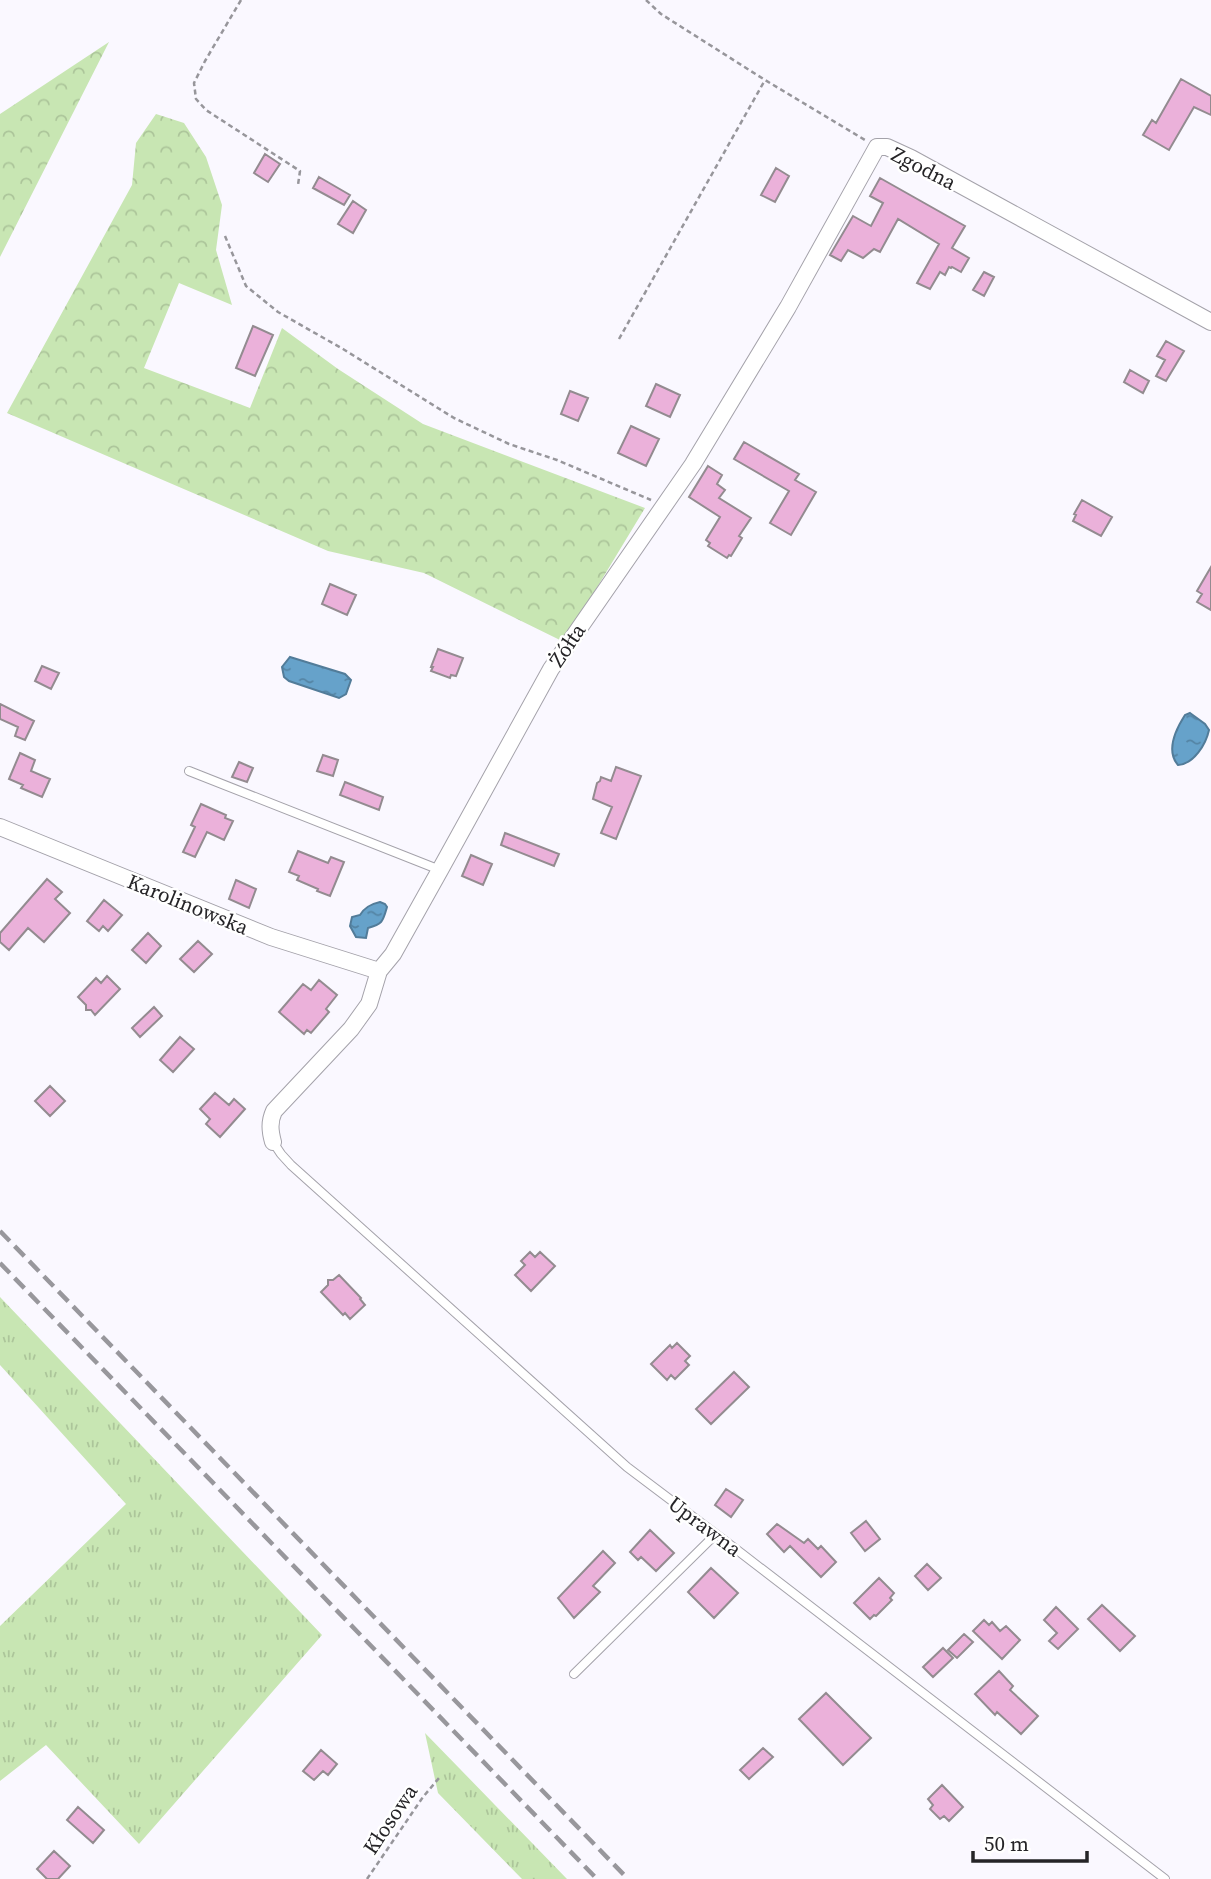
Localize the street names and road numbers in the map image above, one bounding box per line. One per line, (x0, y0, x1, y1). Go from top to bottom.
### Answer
street label: Zgodna (887, 139, 962, 197)
street label: Żółta (542, 617, 592, 672)
street label: Karolinowska (123, 867, 253, 942)
street label: Uprawna (662, 1489, 748, 1563)
street label: Kłosowa (356, 1778, 424, 1860)

